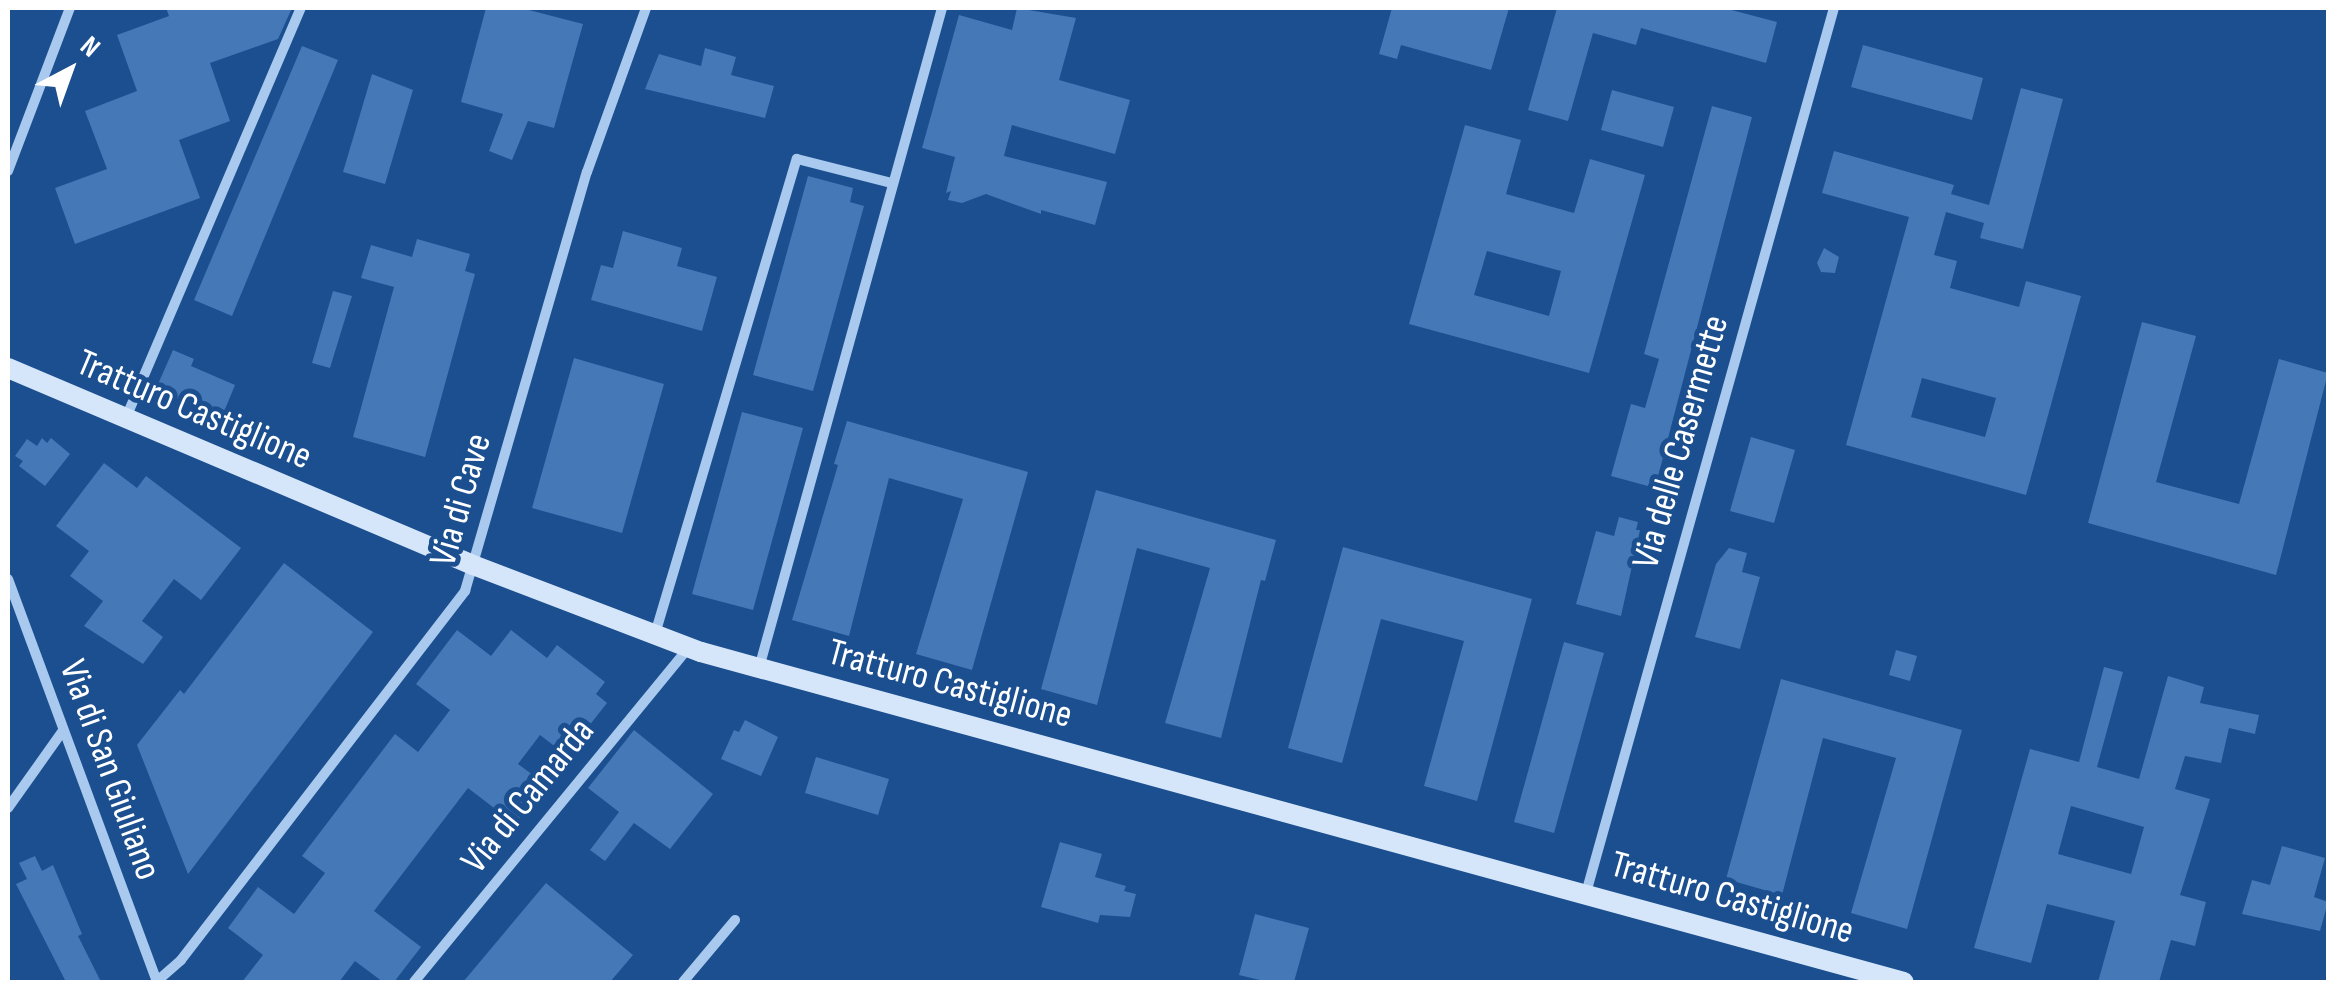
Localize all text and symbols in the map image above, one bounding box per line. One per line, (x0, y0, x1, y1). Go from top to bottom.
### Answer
north arrow (20, 20, 120, 120)
text: N (74, 30, 106, 64)
street label: Via delle Casermette (1623, 310, 1739, 574)
street label: Tratturo Castiglione (70, 340, 318, 480)
street label: Via di Cave (420, 429, 502, 571)
street label: Tratturo Castiglione (823, 630, 1077, 738)
street label: Via di San Giuliano (49, 654, 171, 886)
street label: Via di Camarda (452, 709, 604, 883)
street label: Tratturo Castiglione (1605, 842, 1859, 954)

